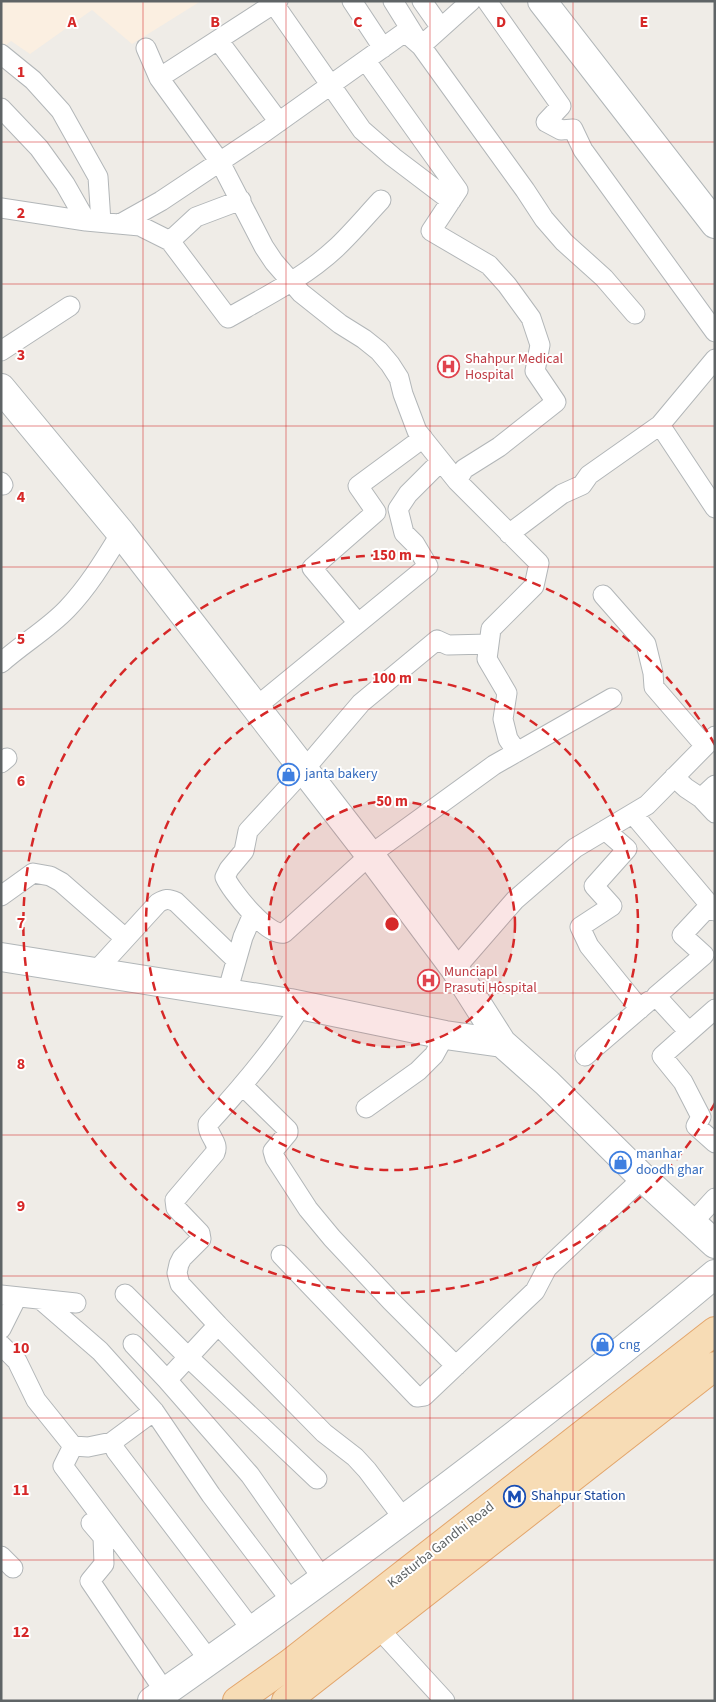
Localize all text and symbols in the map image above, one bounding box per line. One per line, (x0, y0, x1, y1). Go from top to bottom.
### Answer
text: A (66, 11, 77, 33)
text: B (210, 11, 220, 33)
text: C (353, 11, 363, 33)
text: D (496, 11, 506, 33)
text: E (640, 11, 648, 33)
text: 1 (17, 61, 25, 83)
text: 2 (17, 202, 25, 224)
text: 3 (17, 344, 25, 366)
place label: Shahpur Medical Hospital (465, 349, 563, 385)
hospital icon: Shahpur Medical Hospital (437, 355, 461, 379)
text: 4 (17, 486, 26, 508)
text: 150 m (372, 545, 412, 566)
text: 5 (17, 628, 25, 650)
text: 100 m (372, 668, 412, 689)
shop icon: janta bakery (277, 762, 301, 786)
place label: janta bakery (304, 764, 378, 784)
text: 6 (17, 770, 25, 792)
text: 50 m (376, 791, 408, 812)
text: 7 (17, 912, 25, 934)
centre of rings (383, 915, 401, 933)
place label: Munciapl Prasuti Hospital (444, 962, 537, 998)
hospital icon: Munciapl Prasuti Hospital (416, 968, 440, 992)
text: 8 (17, 1053, 25, 1075)
place label: manhar doodh ghar (636, 1144, 704, 1180)
shop icon: manhar doodh ghar (608, 1150, 632, 1174)
text: 9 (17, 1195, 25, 1217)
shop icon: cng (591, 1333, 615, 1357)
place label: cng (619, 1335, 640, 1355)
text: 10 (13, 1337, 29, 1359)
text: 11 (13, 1479, 29, 1501)
metro station icon: Shahpur Station (503, 1484, 527, 1508)
place label: Shahpur Station (531, 1486, 626, 1506)
street label: Kasturba Gandhi Road (383, 1497, 499, 1593)
text: 12 (13, 1621, 29, 1643)

